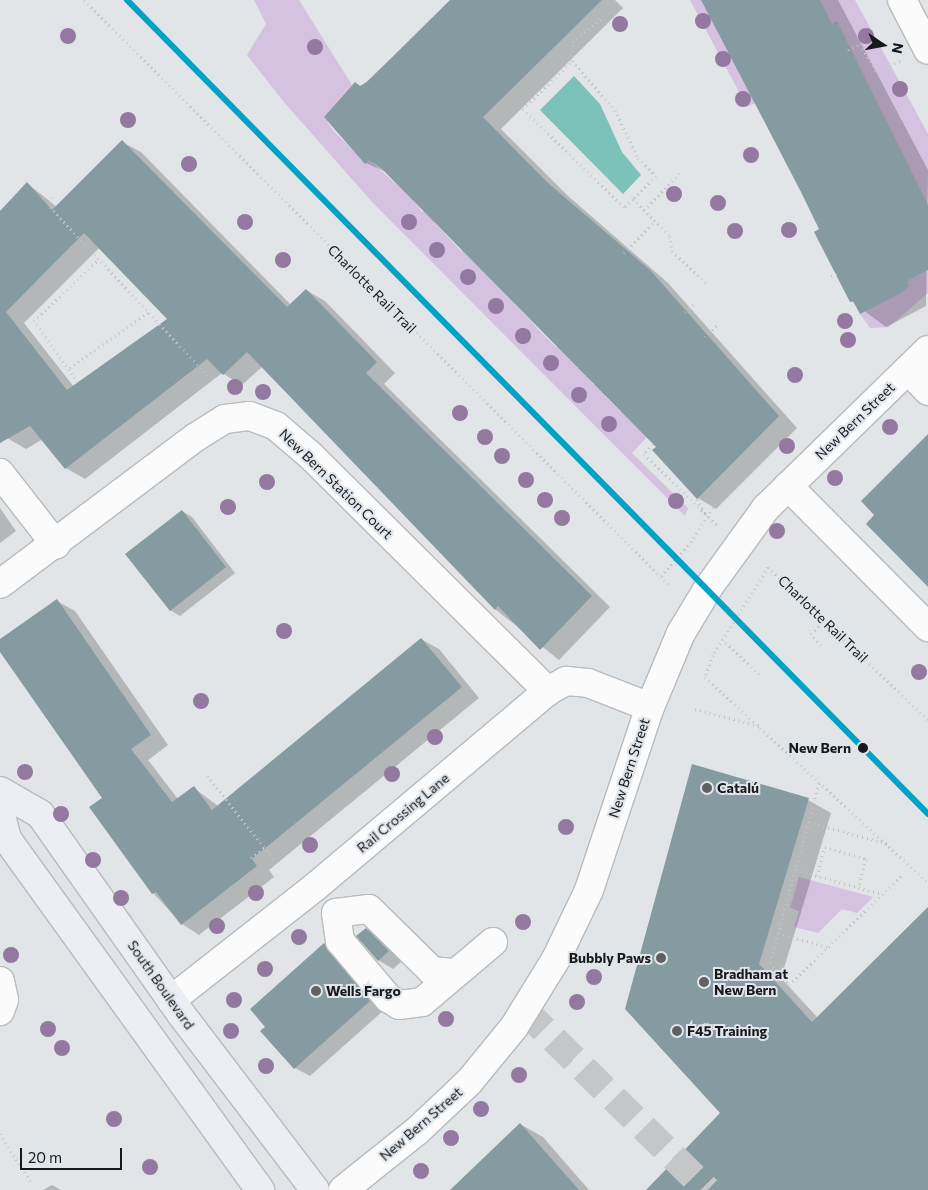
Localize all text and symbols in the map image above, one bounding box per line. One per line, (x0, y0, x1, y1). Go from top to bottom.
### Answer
north arrow (858, 20, 908, 70)
text: N (889, 41, 908, 55)
street label: Charlotte Rail Trail (324, 241, 420, 337)
street label: New Bern Street (812, 379, 898, 463)
street label: New Bern Station Court (276, 426, 396, 542)
street label: Charlotte Rail Trail (775, 572, 871, 666)
street label: New Bern Street (605, 716, 653, 820)
place label: New Bern (789, 740, 851, 756)
marker: New Bern (855, 740, 871, 756)
street label: Rail Crossing Lane (354, 770, 452, 856)
place label: Catalú (717, 780, 759, 796)
marker: Catalú (701, 782, 713, 794)
street label: South Boulevard (124, 937, 198, 1033)
place label: Bubbly Paws (569, 950, 651, 966)
marker: Bubbly Paws (655, 952, 667, 964)
place label: Bradham at New Bern (714, 966, 788, 999)
marker: Bradham at New Bern (698, 976, 710, 988)
place label: Wells Fargo (326, 983, 401, 999)
marker: Wells Fargo (310, 985, 322, 997)
place label: F45 Training (687, 1023, 767, 1039)
marker: F45 Training (671, 1025, 683, 1037)
street label: New Bern Street (376, 1084, 466, 1164)
scale bar (22, 1138, 125, 1170)
text: 20 m (28, 1148, 62, 1166)

